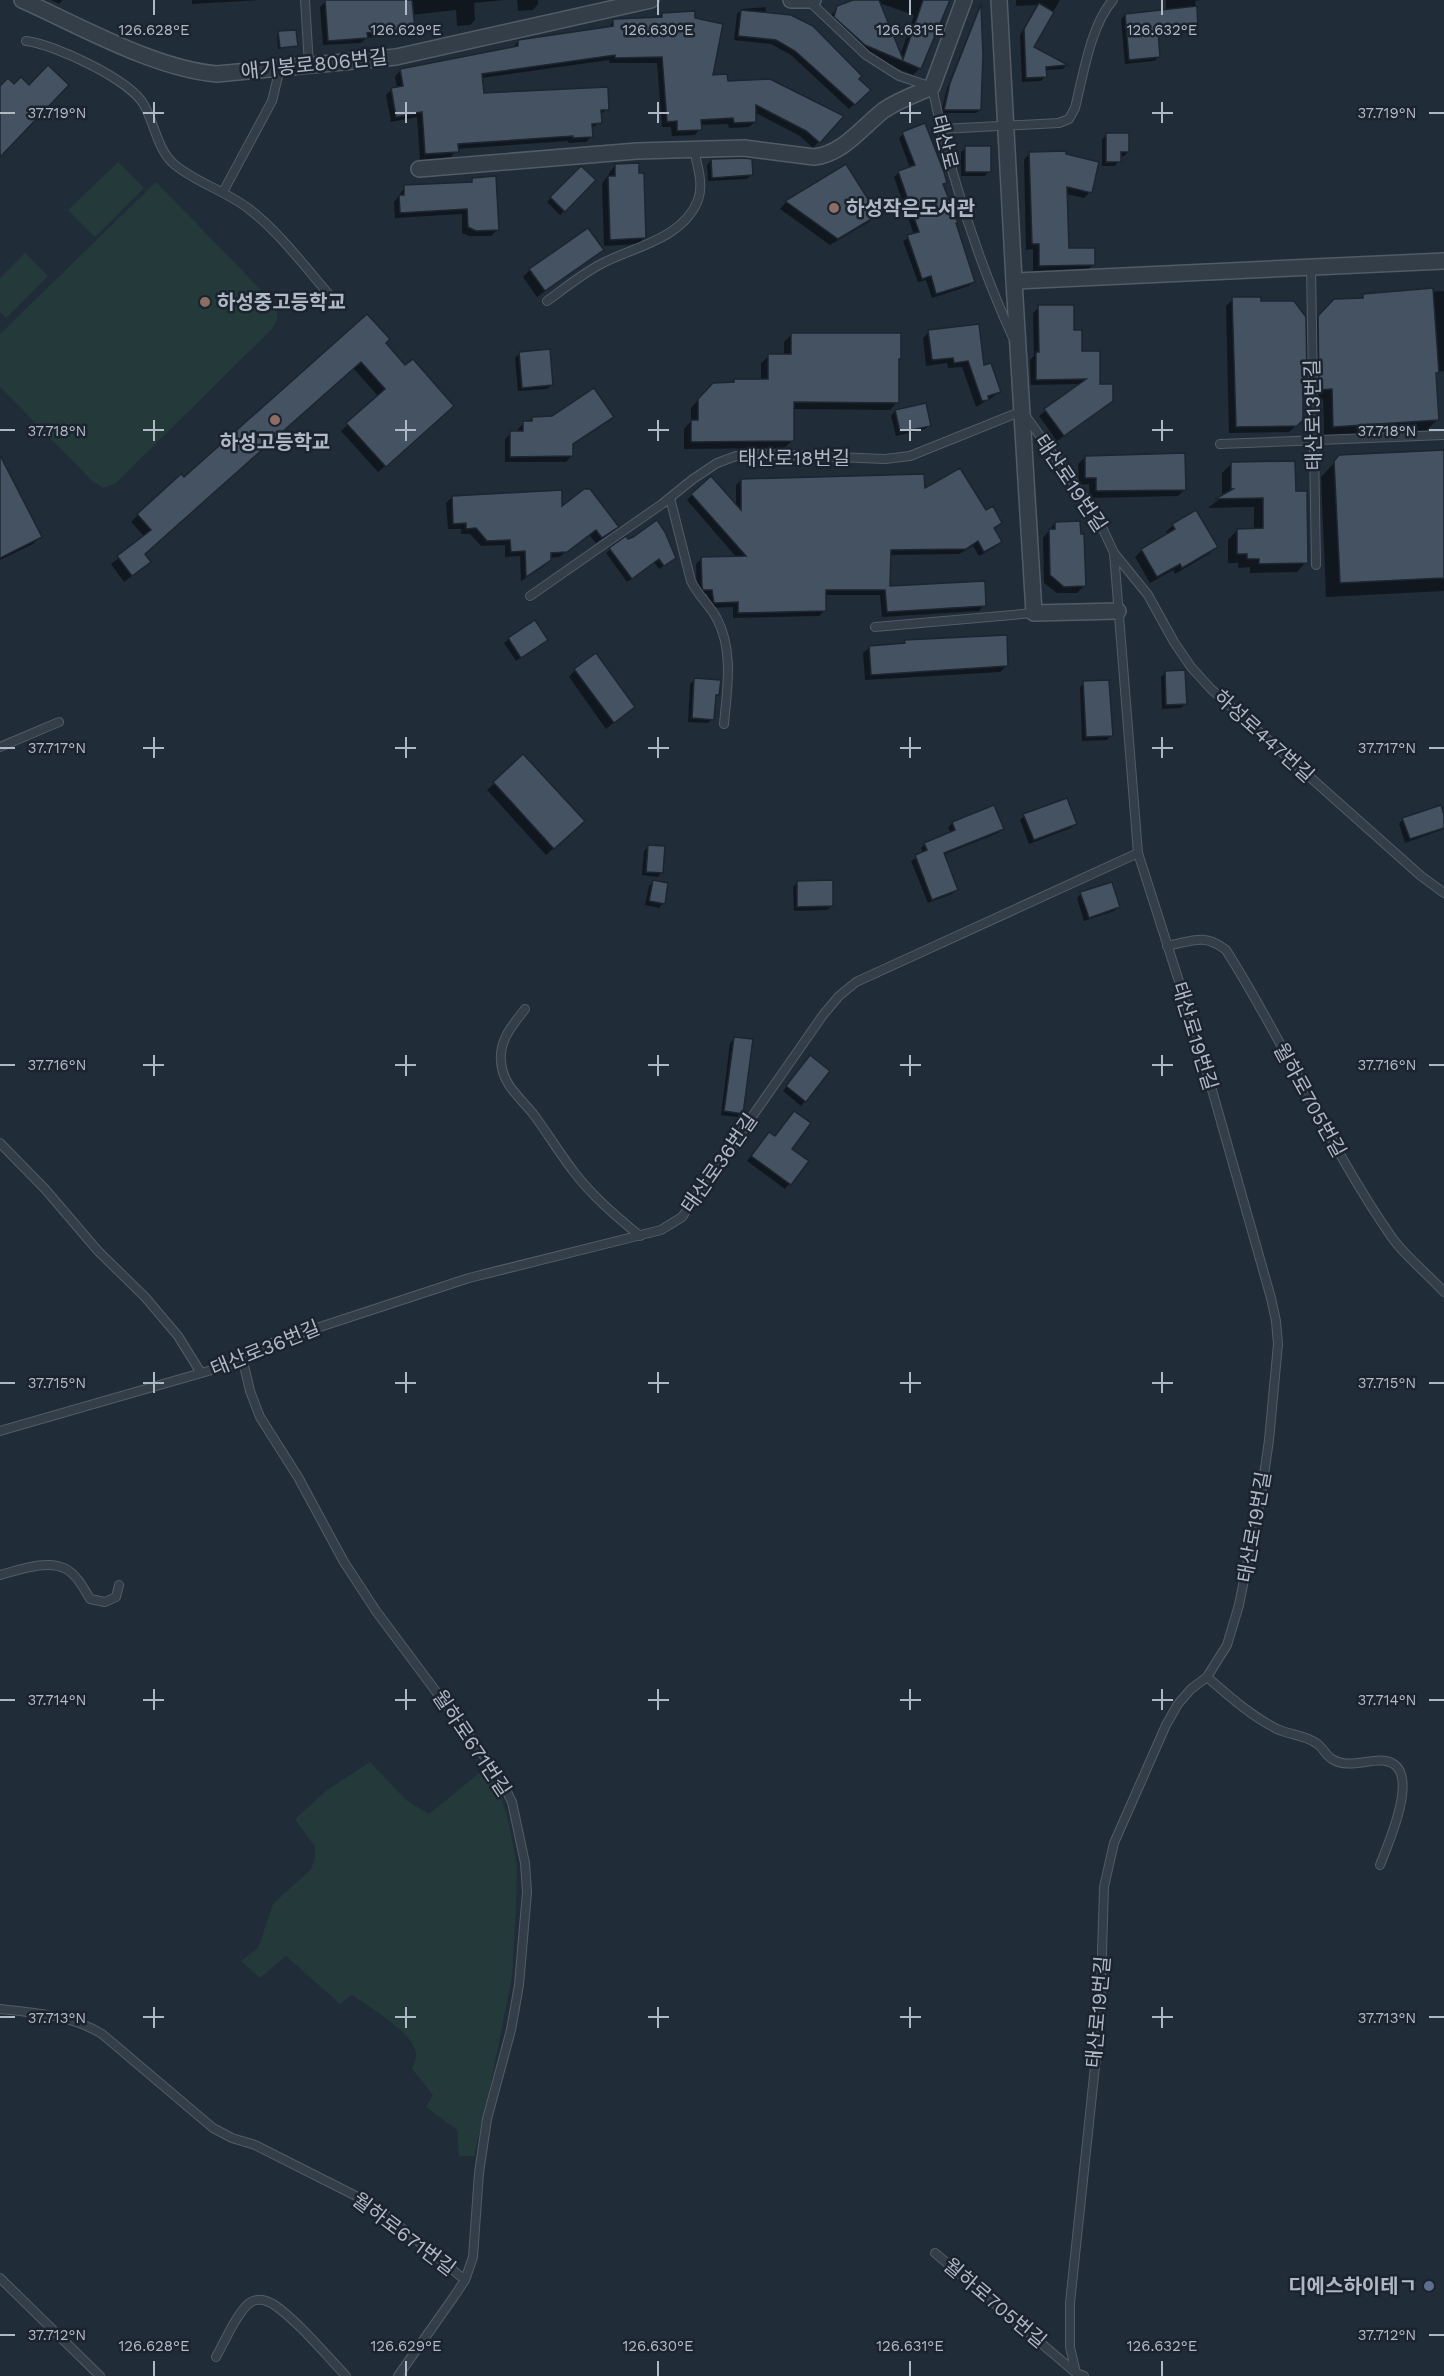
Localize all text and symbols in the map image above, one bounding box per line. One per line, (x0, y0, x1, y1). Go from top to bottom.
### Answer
text: 126.628°E (118, 21, 190, 39)
text: 126.629°E (370, 21, 442, 39)
text: 126.630°E (622, 21, 694, 39)
text: 126.631°E (876, 21, 944, 39)
text: 126.632°E (1127, 21, 1197, 39)
street label: 애기봉로806번길 (239, 44, 389, 84)
text: 37.719°N (27, 104, 87, 122)
text: 37.719°N (1357, 104, 1417, 122)
street label: 태산로 (927, 112, 963, 172)
place label: 하성작은도서관 (846, 196, 975, 220)
marker: 하성작은도서관 (827, 201, 841, 215)
place label: 하성중고등학교 (217, 290, 346, 314)
marker: 하성중고등학교 (198, 295, 212, 309)
street label: 태산로13번길 (1300, 359, 1326, 471)
marker: 하성고등학교 (268, 413, 282, 427)
text: 37.718°N (27, 422, 87, 440)
text: 37.718°N (1357, 422, 1417, 440)
place label: 하성고등학교 (220, 430, 330, 454)
street label: 태산로19번길 (1030, 430, 1112, 536)
street label: 태산로18번길 (738, 446, 850, 470)
street label: 하성로447번길 (1209, 685, 1319, 787)
text: 37.717°N (28, 739, 86, 757)
text: 37.717°N (1358, 739, 1416, 757)
street label: 태산로19번길 (1167, 979, 1223, 1093)
street label: 월하로705번길 (1269, 1039, 1351, 1161)
text: 37.716°N (27, 1056, 87, 1074)
text: 37.716°N (1357, 1056, 1417, 1074)
street label: 태산로36번길 (676, 1109, 762, 1217)
street label: 태산로36번길 (207, 1315, 323, 1381)
text: 37.715°N (28, 1374, 86, 1392)
text: 37.715°N (1358, 1374, 1416, 1392)
street label: 태산로19번길 (1232, 1470, 1276, 1584)
street label: 월하로671번길 (428, 1685, 516, 1801)
text: 37.714°N (27, 1691, 87, 1709)
text: 37.714°N (1357, 1691, 1417, 1709)
street label: 태산로19번길 (1081, 1955, 1115, 2069)
text: 37.713°N (28, 2009, 86, 2027)
text: 37.713°N (1358, 2009, 1416, 2027)
street label: 월하로671번길 (348, 2187, 460, 2281)
street label: 월하로705번길 (939, 2253, 1051, 2353)
place label: 디에스하이테ㄱ (1288, 2274, 1417, 2298)
marker: 디에스하이테ㄱ (1422, 2279, 1436, 2293)
text: 37.712°N (28, 2326, 86, 2344)
text: 37.712°N (1358, 2326, 1416, 2344)
text: 126.628°E (118, 2337, 190, 2355)
text: 126.629°E (370, 2337, 442, 2355)
text: 126.630°E (622, 2337, 694, 2355)
text: 126.631°E (876, 2337, 944, 2355)
text: 126.632°E (1127, 2337, 1197, 2355)

